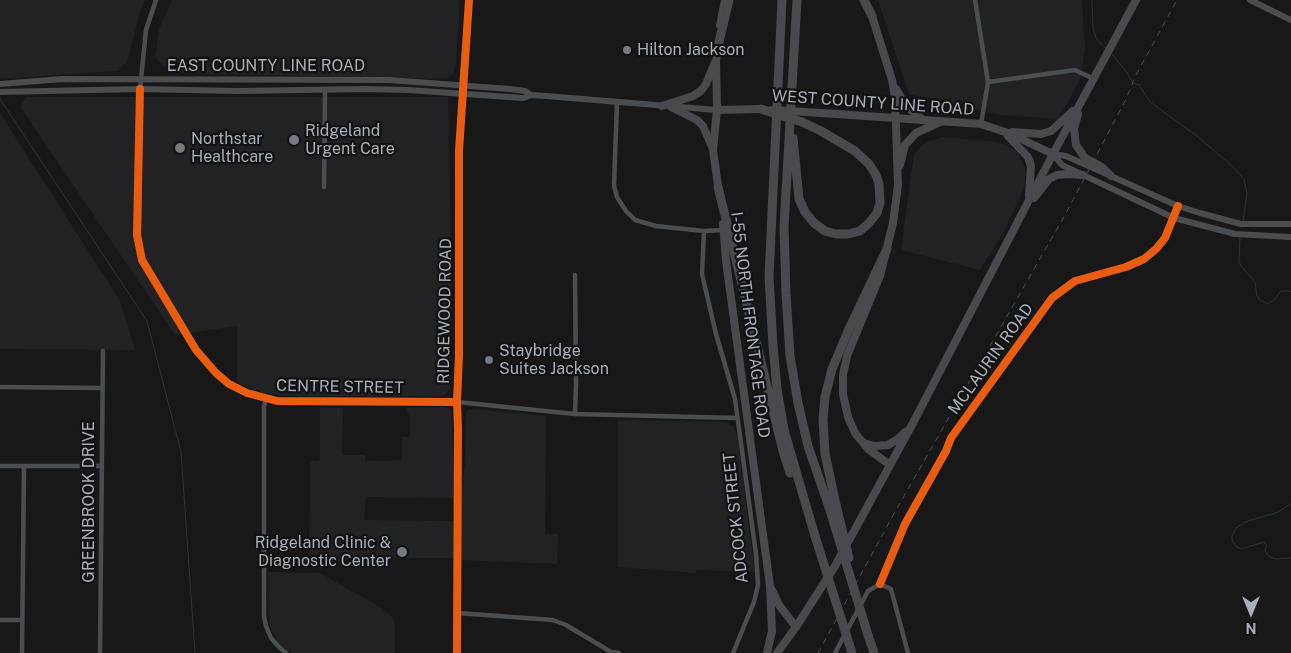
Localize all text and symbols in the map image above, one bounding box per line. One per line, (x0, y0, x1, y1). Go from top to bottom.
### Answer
place label: Hilton Jackson (637, 40, 745, 60)
marker: Hilton Jackson (621, 44, 633, 56)
street label: EAST COUNTY LINE ROAD (167, 56, 365, 76)
street label: WEST COUNTY LINE ROAD (771, 86, 975, 120)
place label: Ridgeland Urgent Care (305, 121, 395, 159)
place label: Northstar Healthcare (191, 129, 273, 167)
marker: Ridgeland Urgent Care (287, 133, 301, 147)
marker: Northstar Healthcare (173, 141, 187, 155)
street label: I-55 NORTH FRONTAGE ROAD (727, 211, 773, 439)
street label: RIDGEWOOD ROAD (434, 238, 456, 384)
street label: MCLAURIN ROAD (944, 300, 1038, 418)
place label: Staybridge Suites Jackson (499, 341, 609, 379)
marker: Staybridge Suites Jackson (483, 354, 495, 366)
street label: CENTRE STREET (276, 376, 404, 398)
street label: GREENBROOK DRIVE (79, 421, 99, 583)
street label: ADCOCK STREET (720, 452, 752, 584)
place label: Ridgeland Clinic & Diagnostic Center (255, 533, 391, 571)
marker: Ridgeland Clinic & Diagnostic Center (395, 545, 409, 559)
north arrow (1226, 588, 1276, 638)
text: N (1246, 620, 1256, 636)

